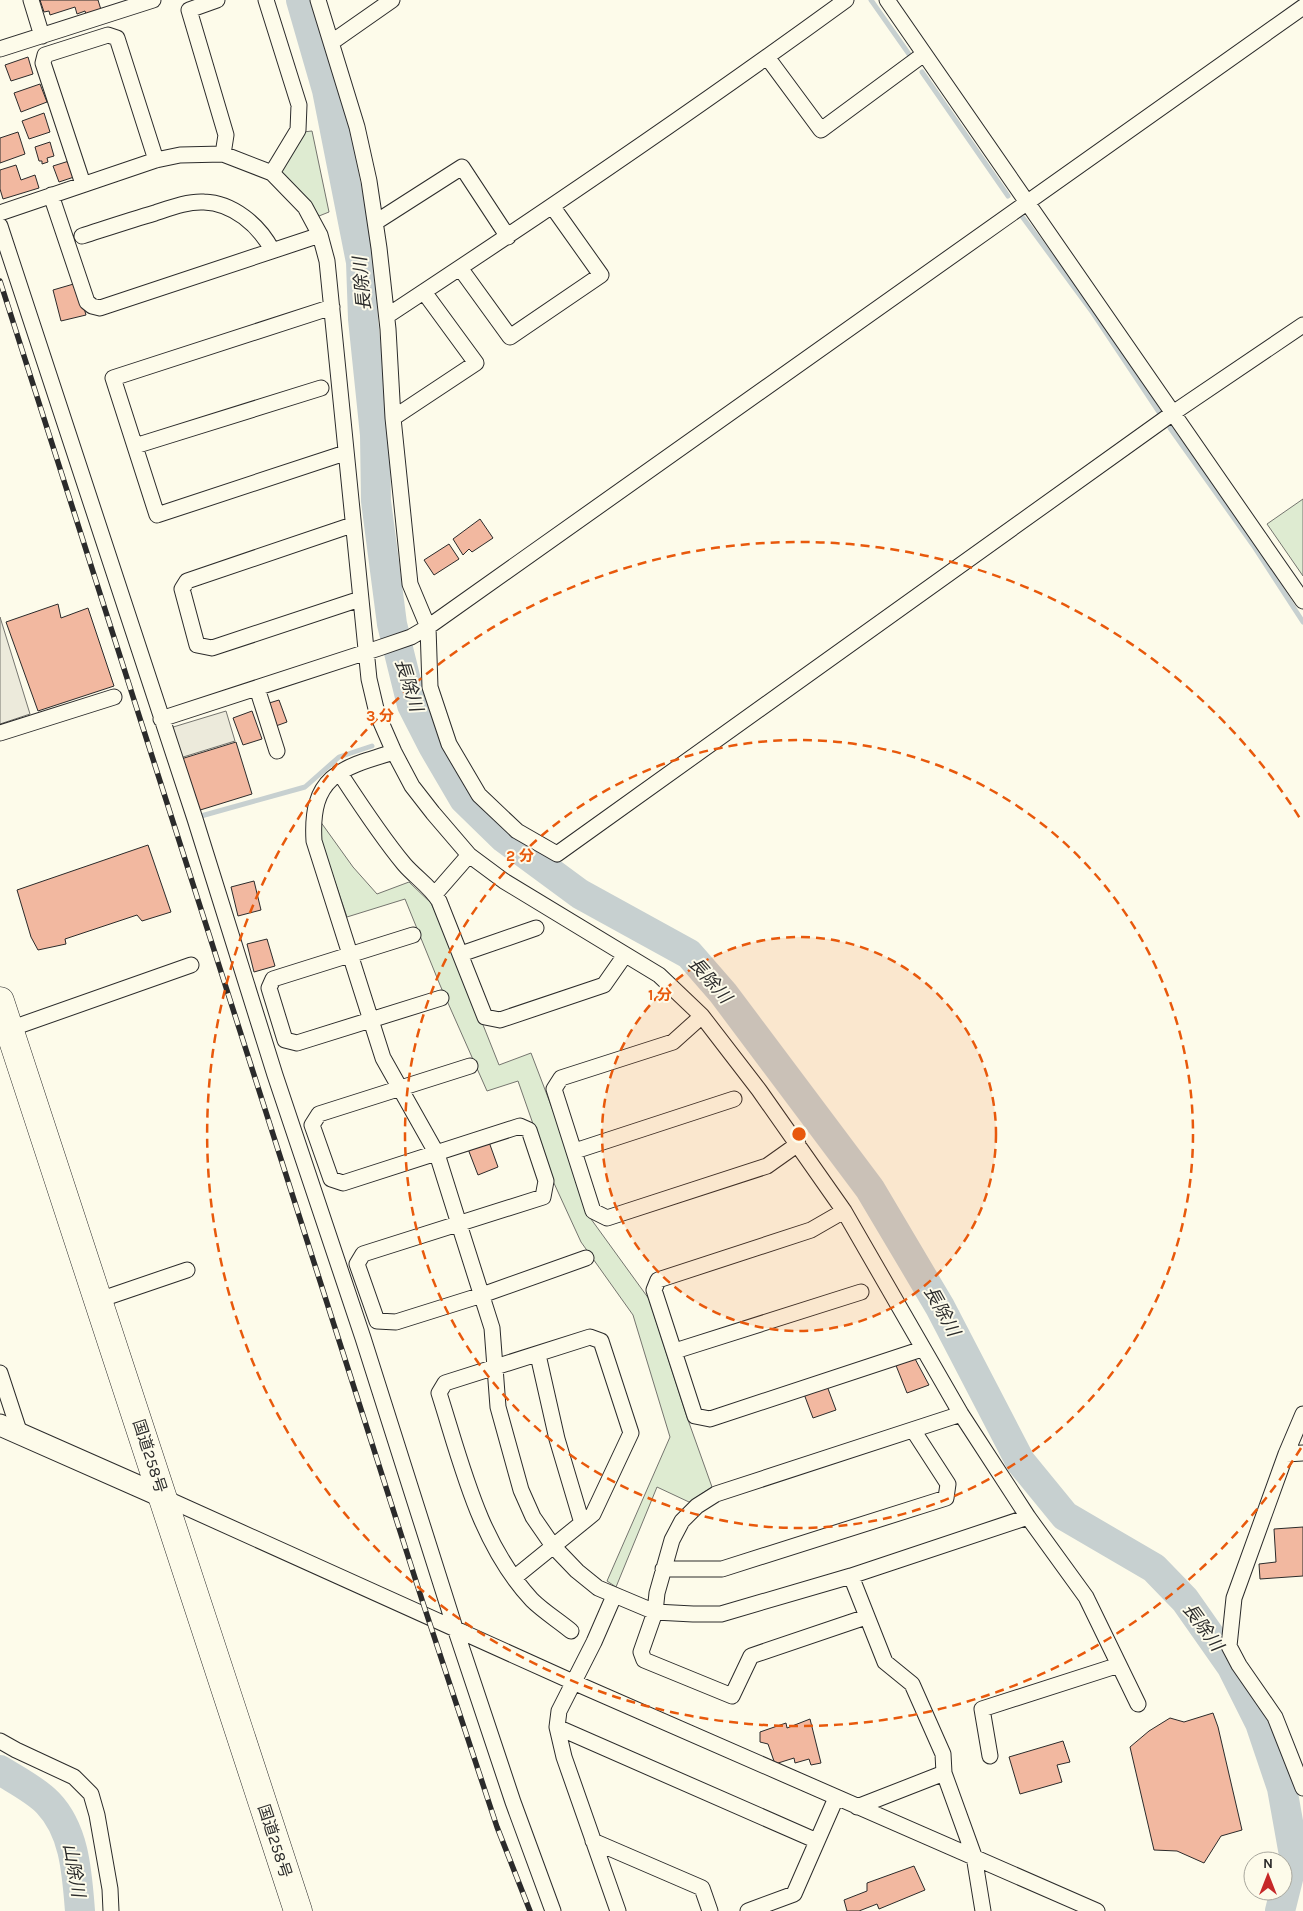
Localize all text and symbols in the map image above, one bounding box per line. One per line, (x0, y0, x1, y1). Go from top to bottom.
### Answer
water label: 長除川 (349, 254, 375, 312)
water label: 長除川 (391, 656, 428, 716)
text: 3 分 (366, 707, 394, 725)
text: 2 分 (506, 847, 534, 865)
water label: 長除川 (684, 952, 737, 1009)
text: 1 分 (648, 986, 672, 1004)
centre of rings (790, 1125, 808, 1143)
water label: 長除川 (919, 1282, 966, 1342)
street label: 国道258号 (129, 1417, 171, 1495)
water label: 長除川 (1178, 1599, 1229, 1657)
street label: 国道258号 (254, 1802, 296, 1880)
water label: 山除川 (58, 1842, 90, 1900)
north arrow (1243, 1851, 1293, 1901)
text: N (1263, 1855, 1273, 1872)

